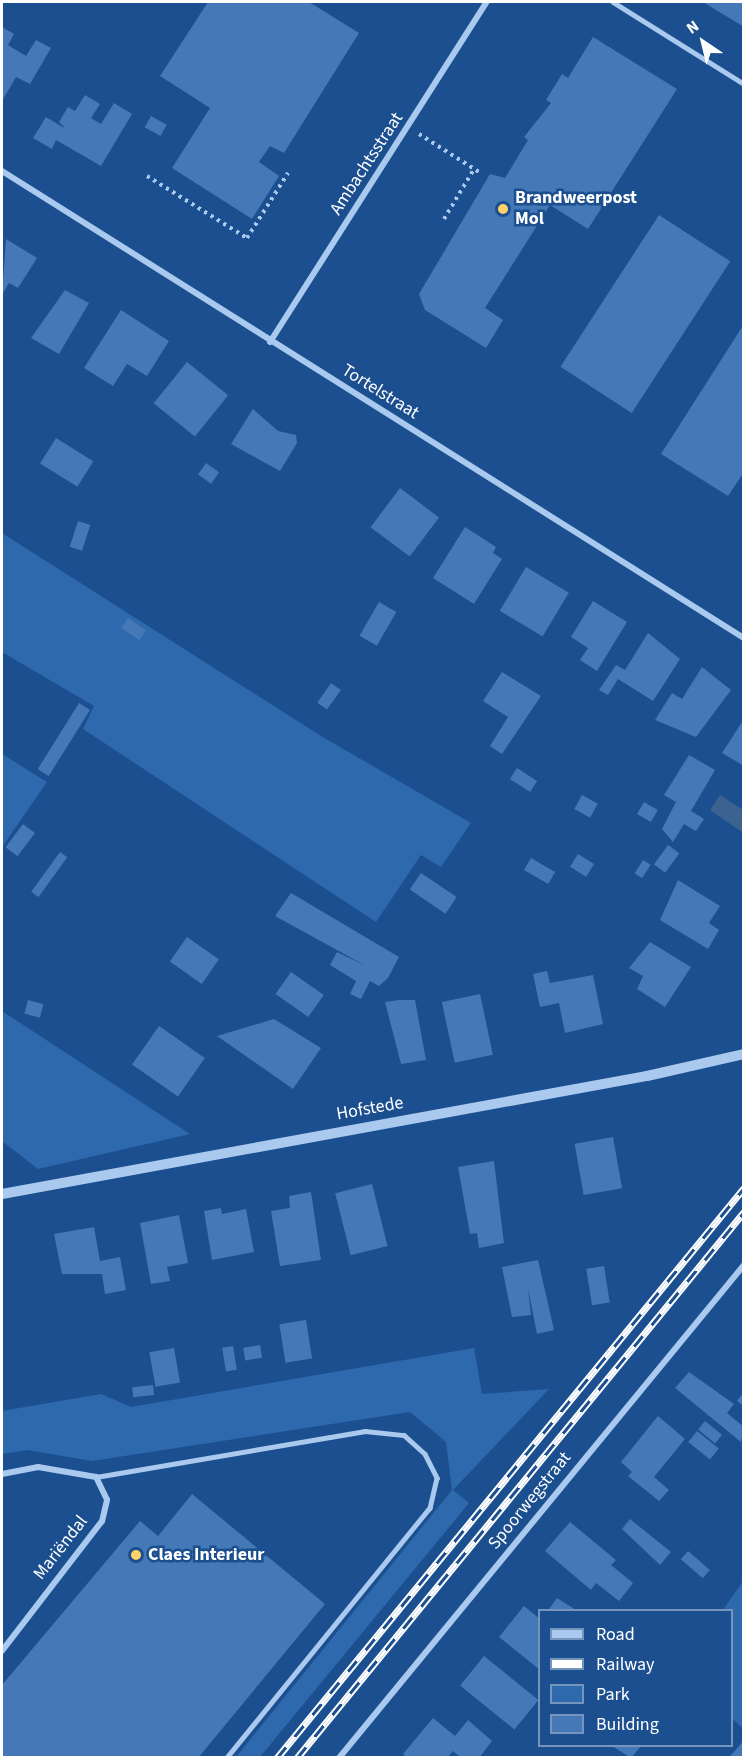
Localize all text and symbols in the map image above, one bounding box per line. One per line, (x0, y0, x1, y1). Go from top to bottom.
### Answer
north arrow (673, 12, 733, 72)
text: N (682, 15, 703, 39)
street label: Ambachtsstraat (326, 109, 408, 219)
place label: Brandweerpost Mol (515, 188, 637, 230)
marker: Brandweerpost Mol (496, 202, 510, 216)
street label: Tortelstraat (337, 360, 423, 424)
street label: Hofstede (335, 1093, 405, 1125)
street label: Spoorwegstraat (484, 1448, 576, 1554)
street label: Mariëndal (29, 1512, 93, 1584)
place label: Claes Interieur (148, 1544, 264, 1566)
marker: Claes Interieur (129, 1548, 143, 1562)
legend (538, 1609, 733, 1747)
text: Road (596, 1622, 635, 1647)
text: Railway (596, 1652, 655, 1677)
text: Park (596, 1682, 630, 1707)
text: Building (596, 1712, 659, 1737)

